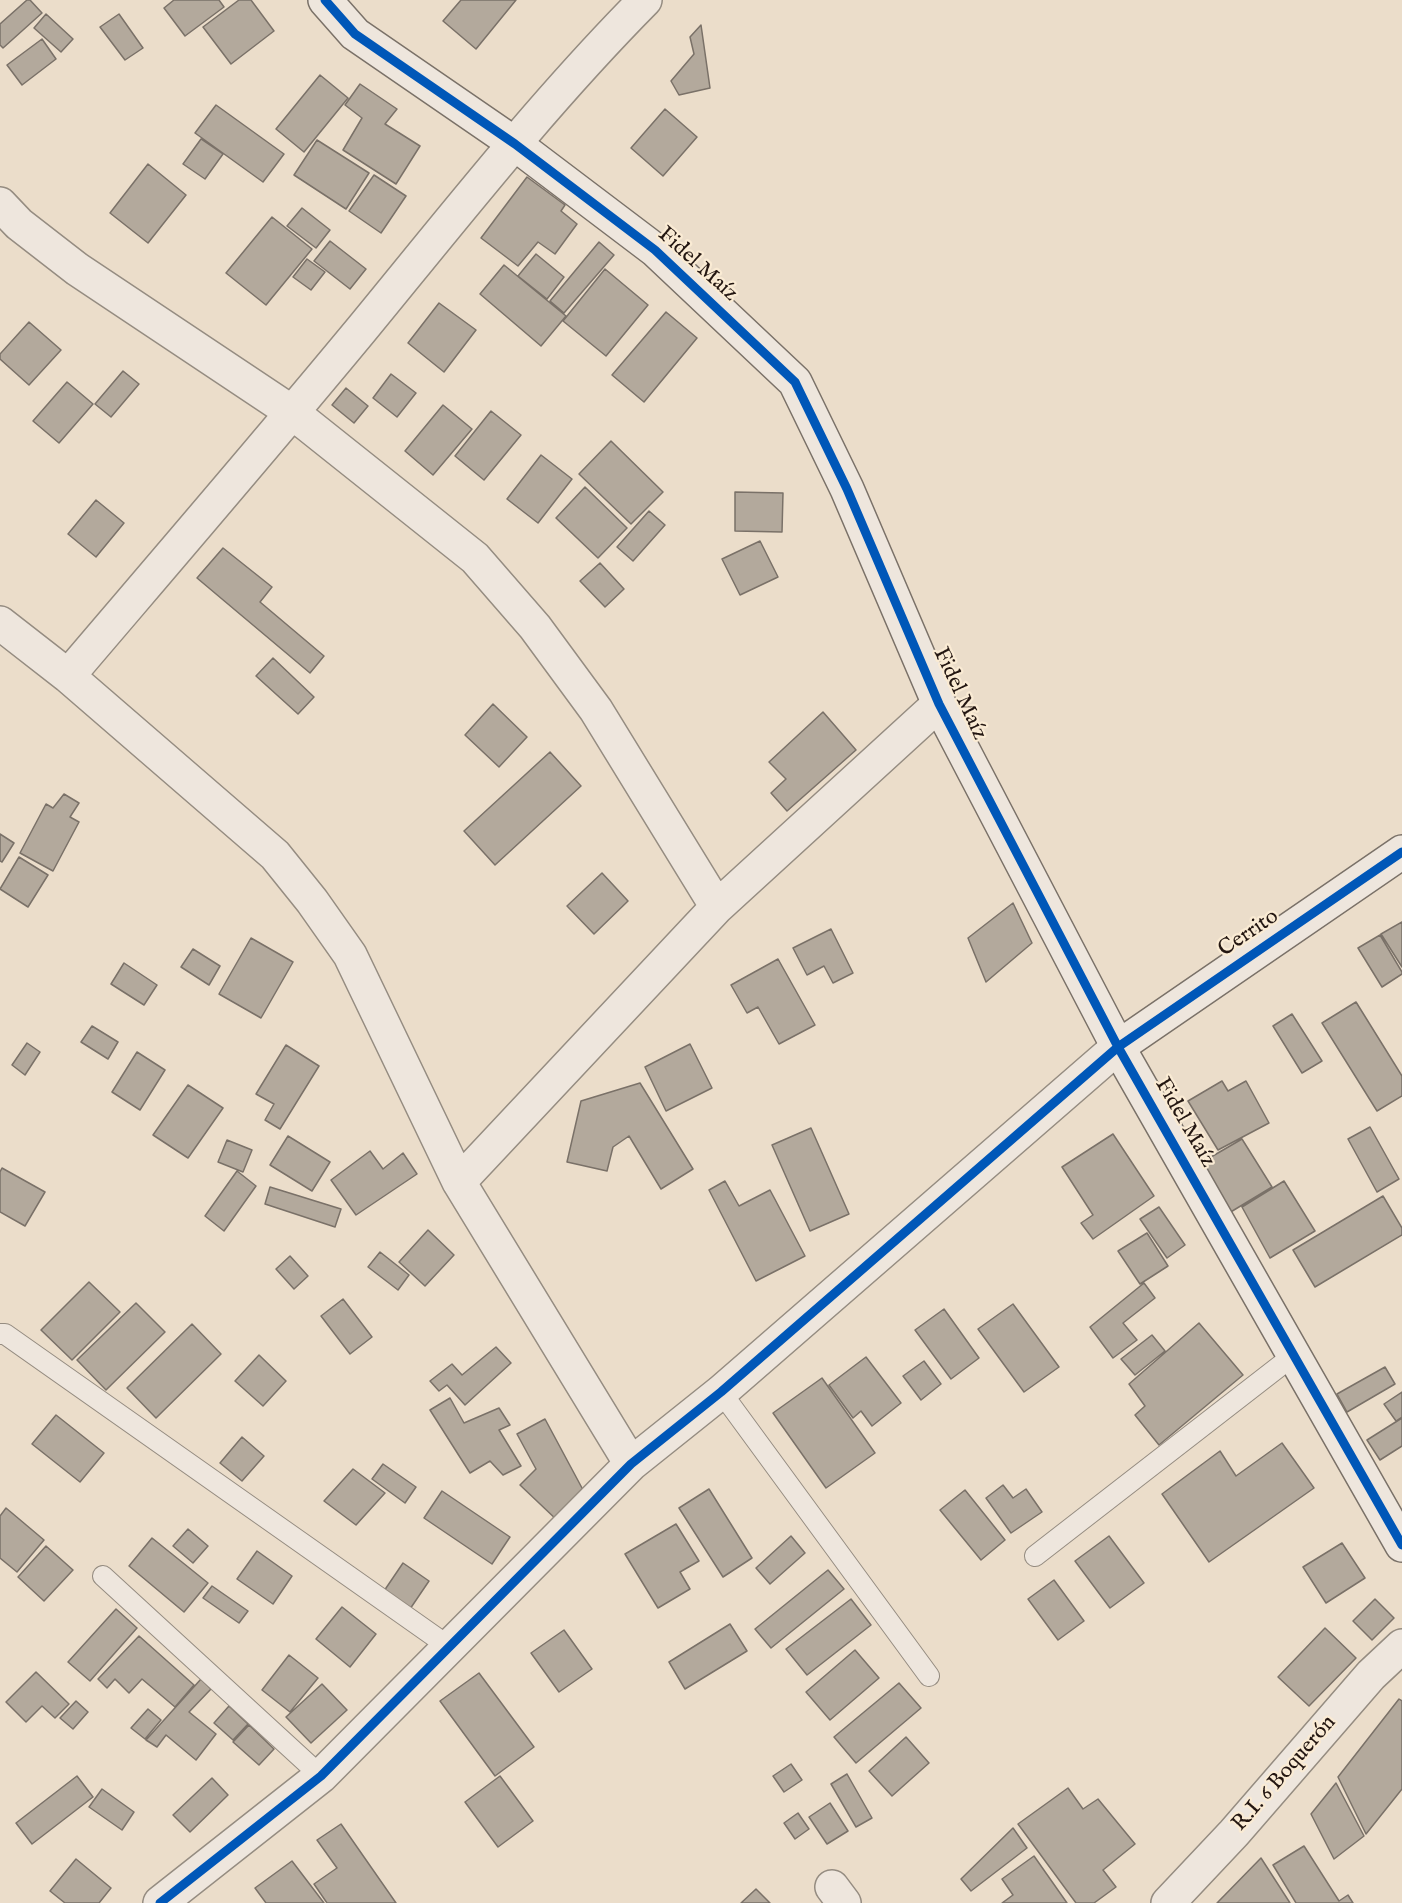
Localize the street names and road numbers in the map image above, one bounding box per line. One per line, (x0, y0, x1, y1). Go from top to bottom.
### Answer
street label: Fidel Maíz (652, 222, 742, 308)
street label: Fidel Maíz (926, 644, 992, 744)
street label: Cerrito (1214, 904, 1284, 964)
street label: Fidel Maíz (1148, 1074, 1220, 1172)
street label: R.I. 6 Boquerón (1227, 1711, 1343, 1837)

